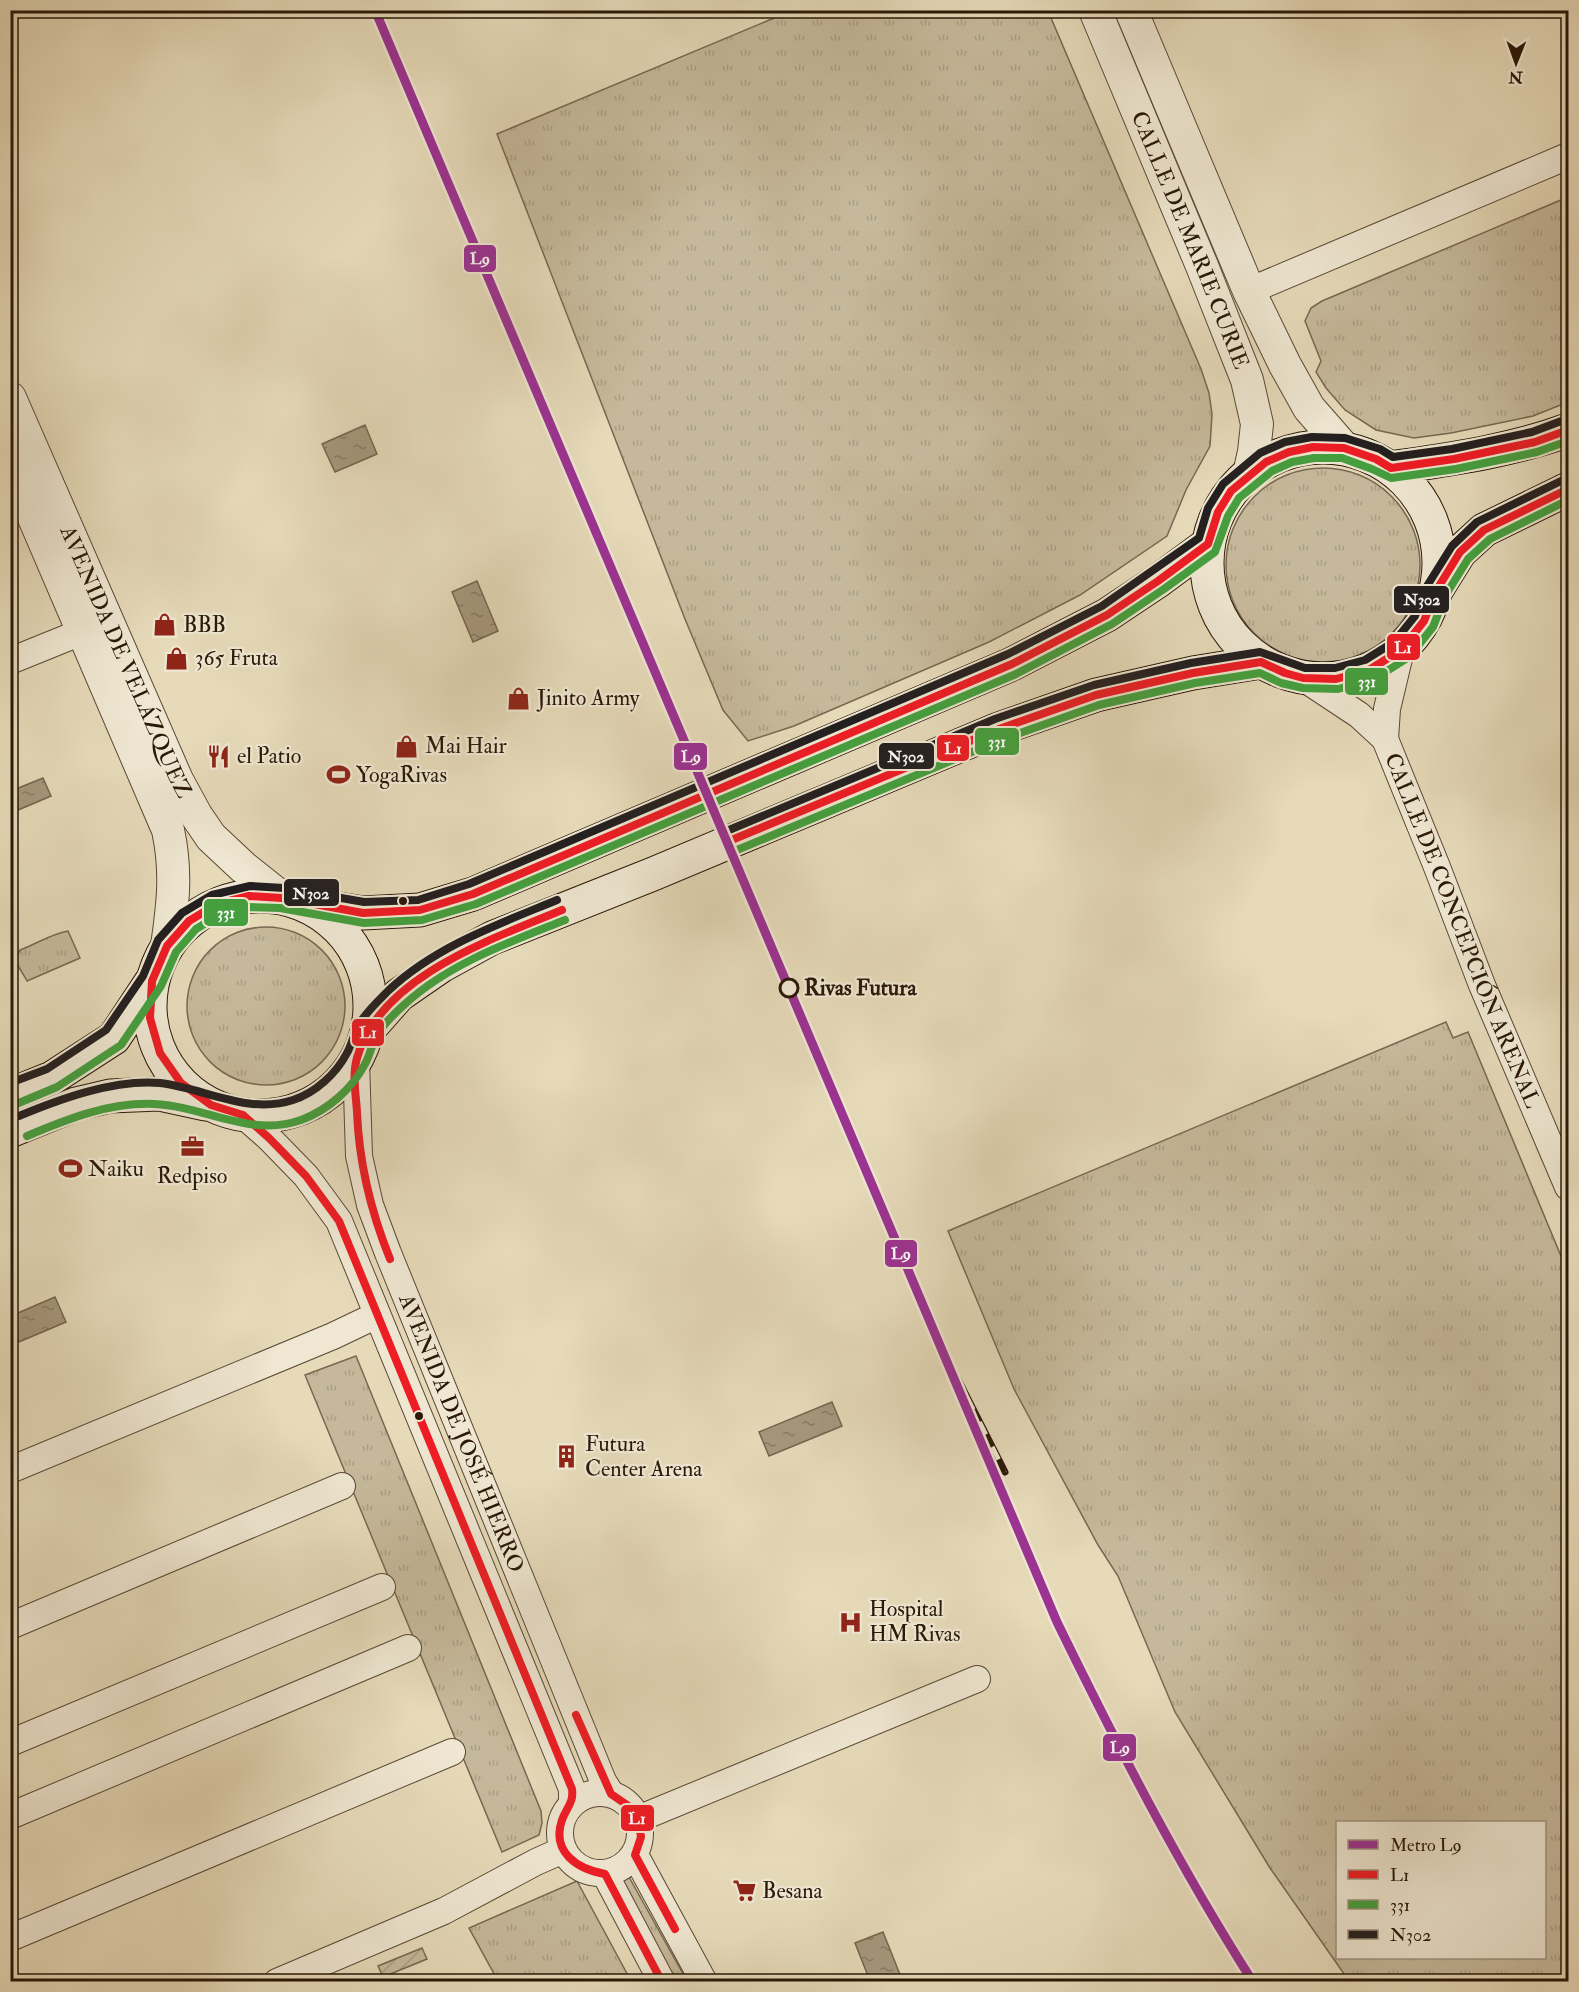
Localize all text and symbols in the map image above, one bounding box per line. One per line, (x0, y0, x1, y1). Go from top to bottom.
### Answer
north arrow (1486, 33, 1546, 93)
text: N (1508, 67, 1524, 87)
street label: CALLE DE MARIE CURIE (1125, 107, 1255, 373)
line badge: L9 (463, 244, 497, 273)
text: L9 (470, 249, 490, 269)
street label: AVENIDA DE VELÁZQUEZ (53, 520, 198, 803)
line badge: N302 (1393, 585, 1450, 614)
text: N302 (1403, 590, 1440, 610)
place label: BBB (183, 611, 226, 639)
shop icon: BBB (152, 612, 178, 638)
line badge: L1 (1386, 633, 1421, 661)
text: L1 (1394, 638, 1412, 658)
place label: 365 Fruta (195, 644, 279, 672)
shop icon: 365 Fruta (164, 645, 190, 671)
line badge: 331 (1344, 667, 1389, 696)
text: 331 (1358, 672, 1376, 692)
place label: Jinito Army (536, 684, 640, 712)
shop icon: Jinito Army (506, 685, 532, 711)
line badge: 331 (974, 727, 1020, 756)
place label: Mai Hair (425, 732, 508, 760)
text: 331 (988, 732, 1006, 752)
shop icon: Mai Hair (394, 733, 420, 759)
line badge: L1 (936, 734, 970, 762)
text: L1 (944, 739, 962, 759)
place label: el Patio (237, 742, 301, 770)
line badge: L9 (673, 742, 708, 771)
line badge: N302 (878, 742, 935, 770)
restaurant icon: el Patio (206, 743, 232, 769)
text: L9 (681, 747, 701, 767)
text: N302 (887, 747, 924, 767)
street label: CALLE DE CONCEPCIÓN ARENAL (1378, 749, 1547, 1112)
place label: YogaRivas (356, 761, 447, 789)
sports icon: YogaRivas (325, 762, 351, 788)
line badge: N302 (283, 878, 340, 907)
text: N302 (292, 884, 329, 904)
unlabelled marker (397, 895, 409, 907)
line badge: 331 (203, 898, 249, 927)
text: 331 (217, 903, 235, 923)
place label: Rivas Futura (804, 974, 917, 1002)
marker: Rivas Futura (779, 978, 799, 998)
line badge: L1 (351, 1018, 385, 1047)
text: L1 (359, 1023, 377, 1043)
office icon: Redpiso (179, 1134, 205, 1160)
place label: Naiku (88, 1155, 144, 1183)
sports icon: Naiku (57, 1156, 83, 1182)
place label: Redpiso (157, 1162, 227, 1191)
line badge: L9 (884, 1239, 918, 1268)
text: L9 (891, 1244, 911, 1264)
street label: AVENIDA DE JOSÉ HIERRO (392, 1289, 531, 1576)
unlabelled marker (413, 1410, 425, 1422)
place label: Futura Center Arena (585, 1430, 703, 1483)
building icon: Futura Center Arena (554, 1444, 580, 1470)
place label: Hospital HM Rivas (869, 1595, 960, 1648)
hospital icon: Hospital HM Rivas (838, 1609, 864, 1635)
line badge: L9 (1102, 1733, 1137, 1762)
text: L9 (1110, 1738, 1130, 1758)
line badge: L1 (620, 1804, 655, 1832)
text: L1 (628, 1809, 646, 1829)
legend (1336, 1821, 1546, 1959)
text: Metro L9 (1390, 1834, 1462, 1857)
text: L1 (1390, 1864, 1409, 1887)
place label: Besana (762, 1877, 824, 1905)
supermarket icon: Besana (731, 1878, 757, 1904)
text: 331 (1390, 1894, 1410, 1917)
text: N302 (1390, 1924, 1431, 1947)

